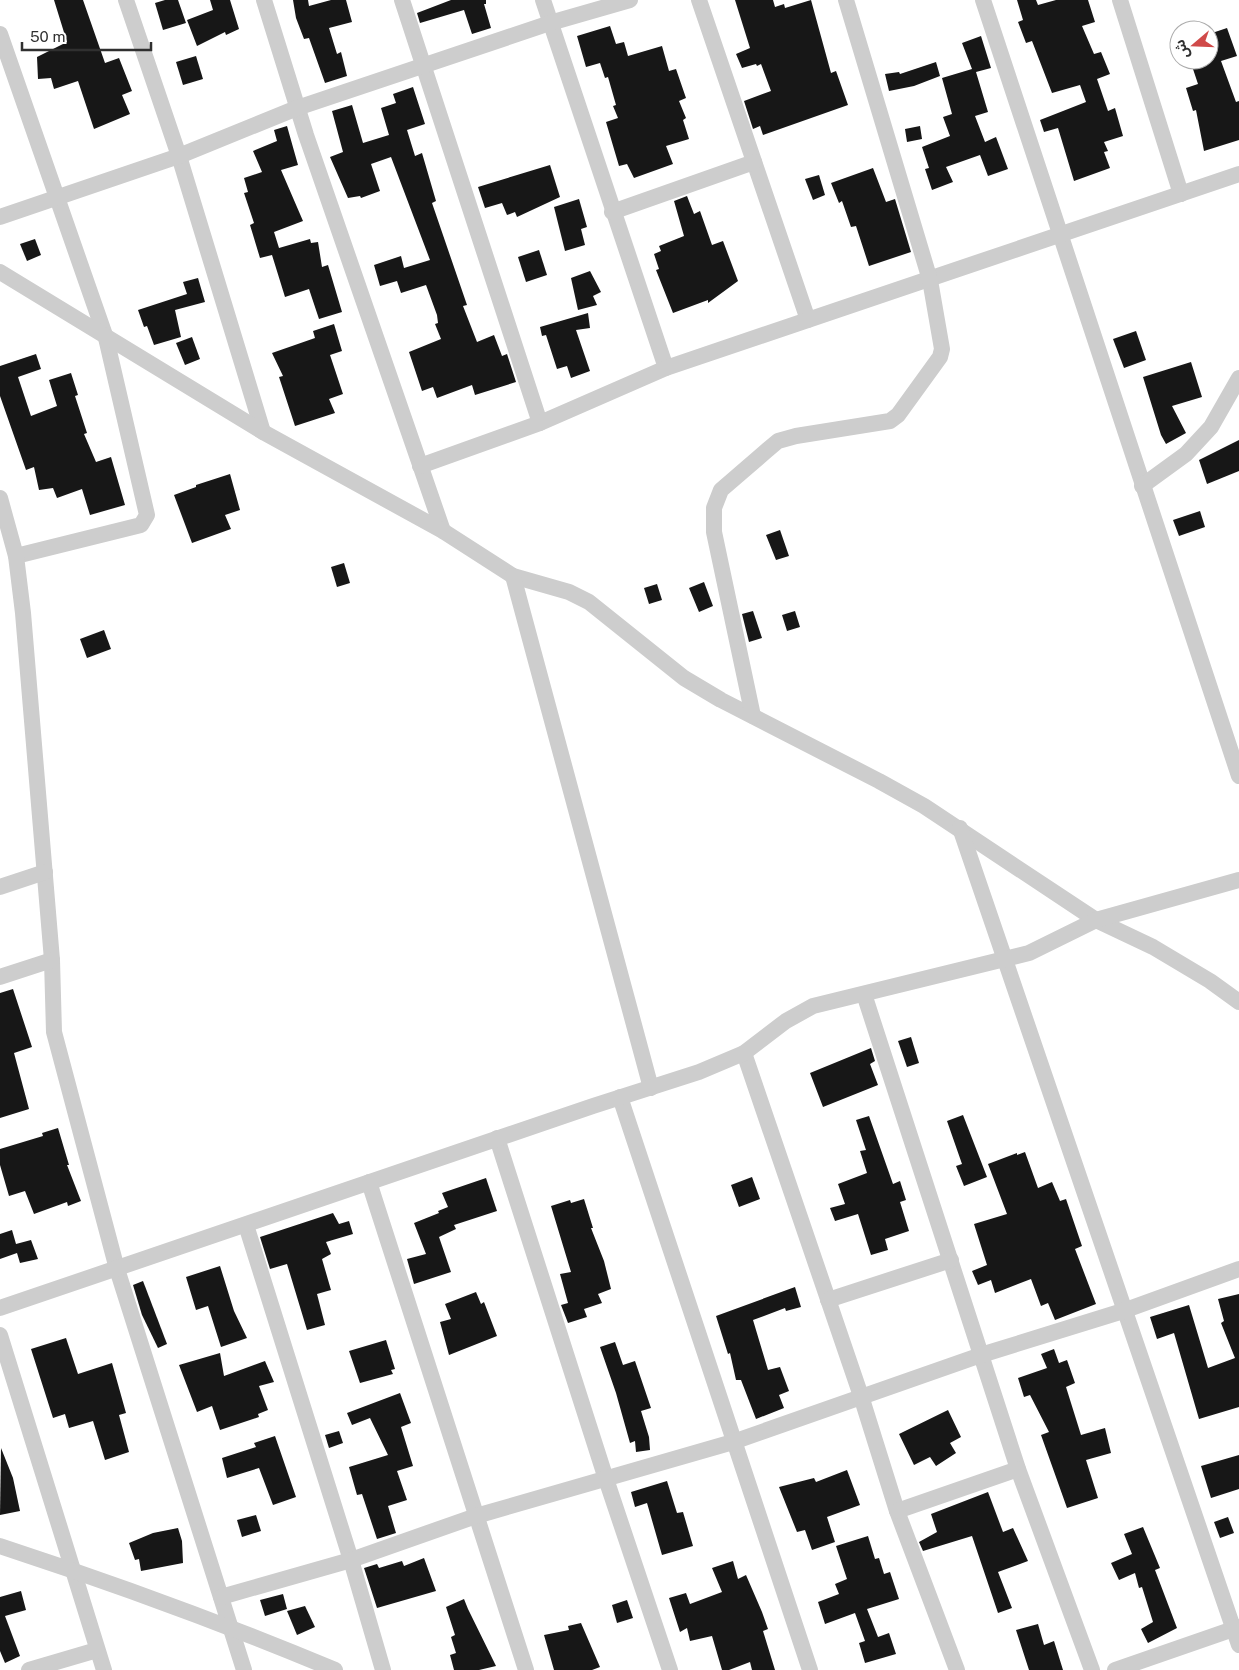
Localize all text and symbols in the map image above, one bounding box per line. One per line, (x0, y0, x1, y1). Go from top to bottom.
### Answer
scale bar (22, 20, 151, 52)
north arrow (1169, 20, 1219, 70)
text: 50 m (30, 28, 65, 45)
text: ش (1171, 38, 1192, 61)

